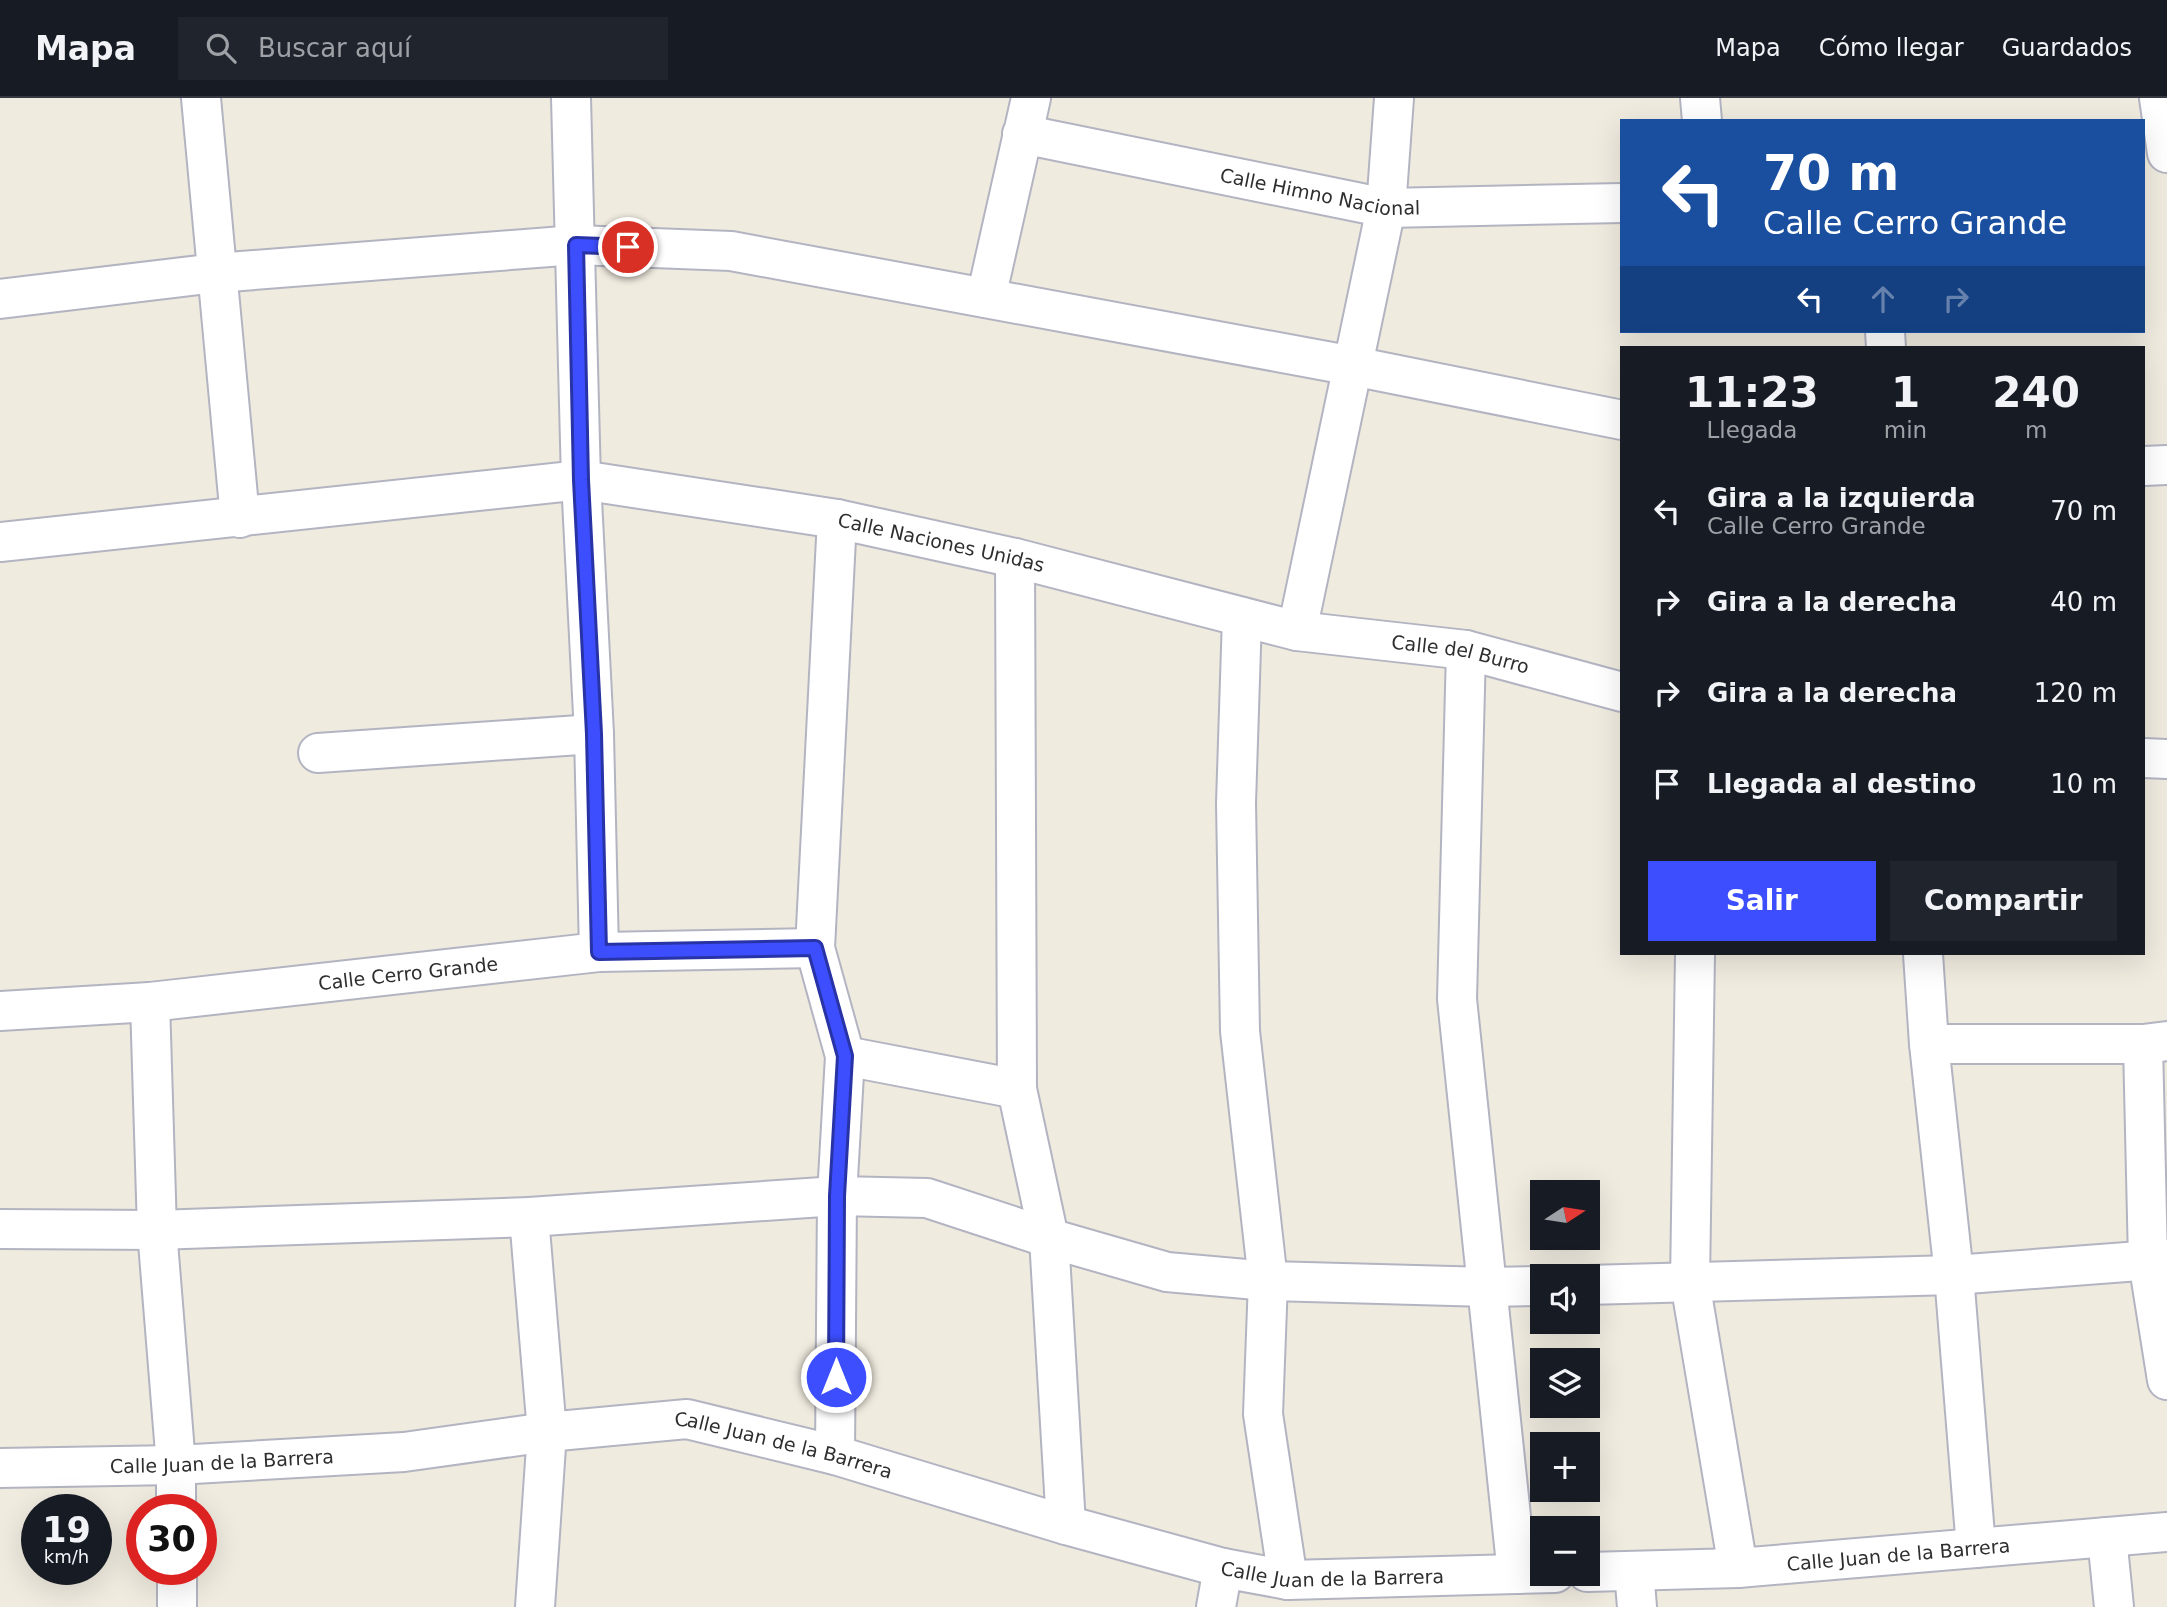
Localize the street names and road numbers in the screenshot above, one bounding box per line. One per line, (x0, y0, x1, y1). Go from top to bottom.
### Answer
street label: Calle Himno Nacional (1218, 164, 1420, 220)
street label: Calle Naciones Unidas (836, 509, 1047, 576)
street label: Calle del Burro (1390, 631, 1532, 678)
street label: Calle Cerro Grande (317, 952, 499, 994)
street label: Calle Juan de la Barrera (674, 1408, 895, 1483)
street label: Calle Juan de la Barrera (110, 1445, 334, 1477)
street label: Calle Juan de la Barrera (1786, 1534, 2011, 1575)
street label: Calle Juan de la Barrera (1219, 1557, 1444, 1591)

